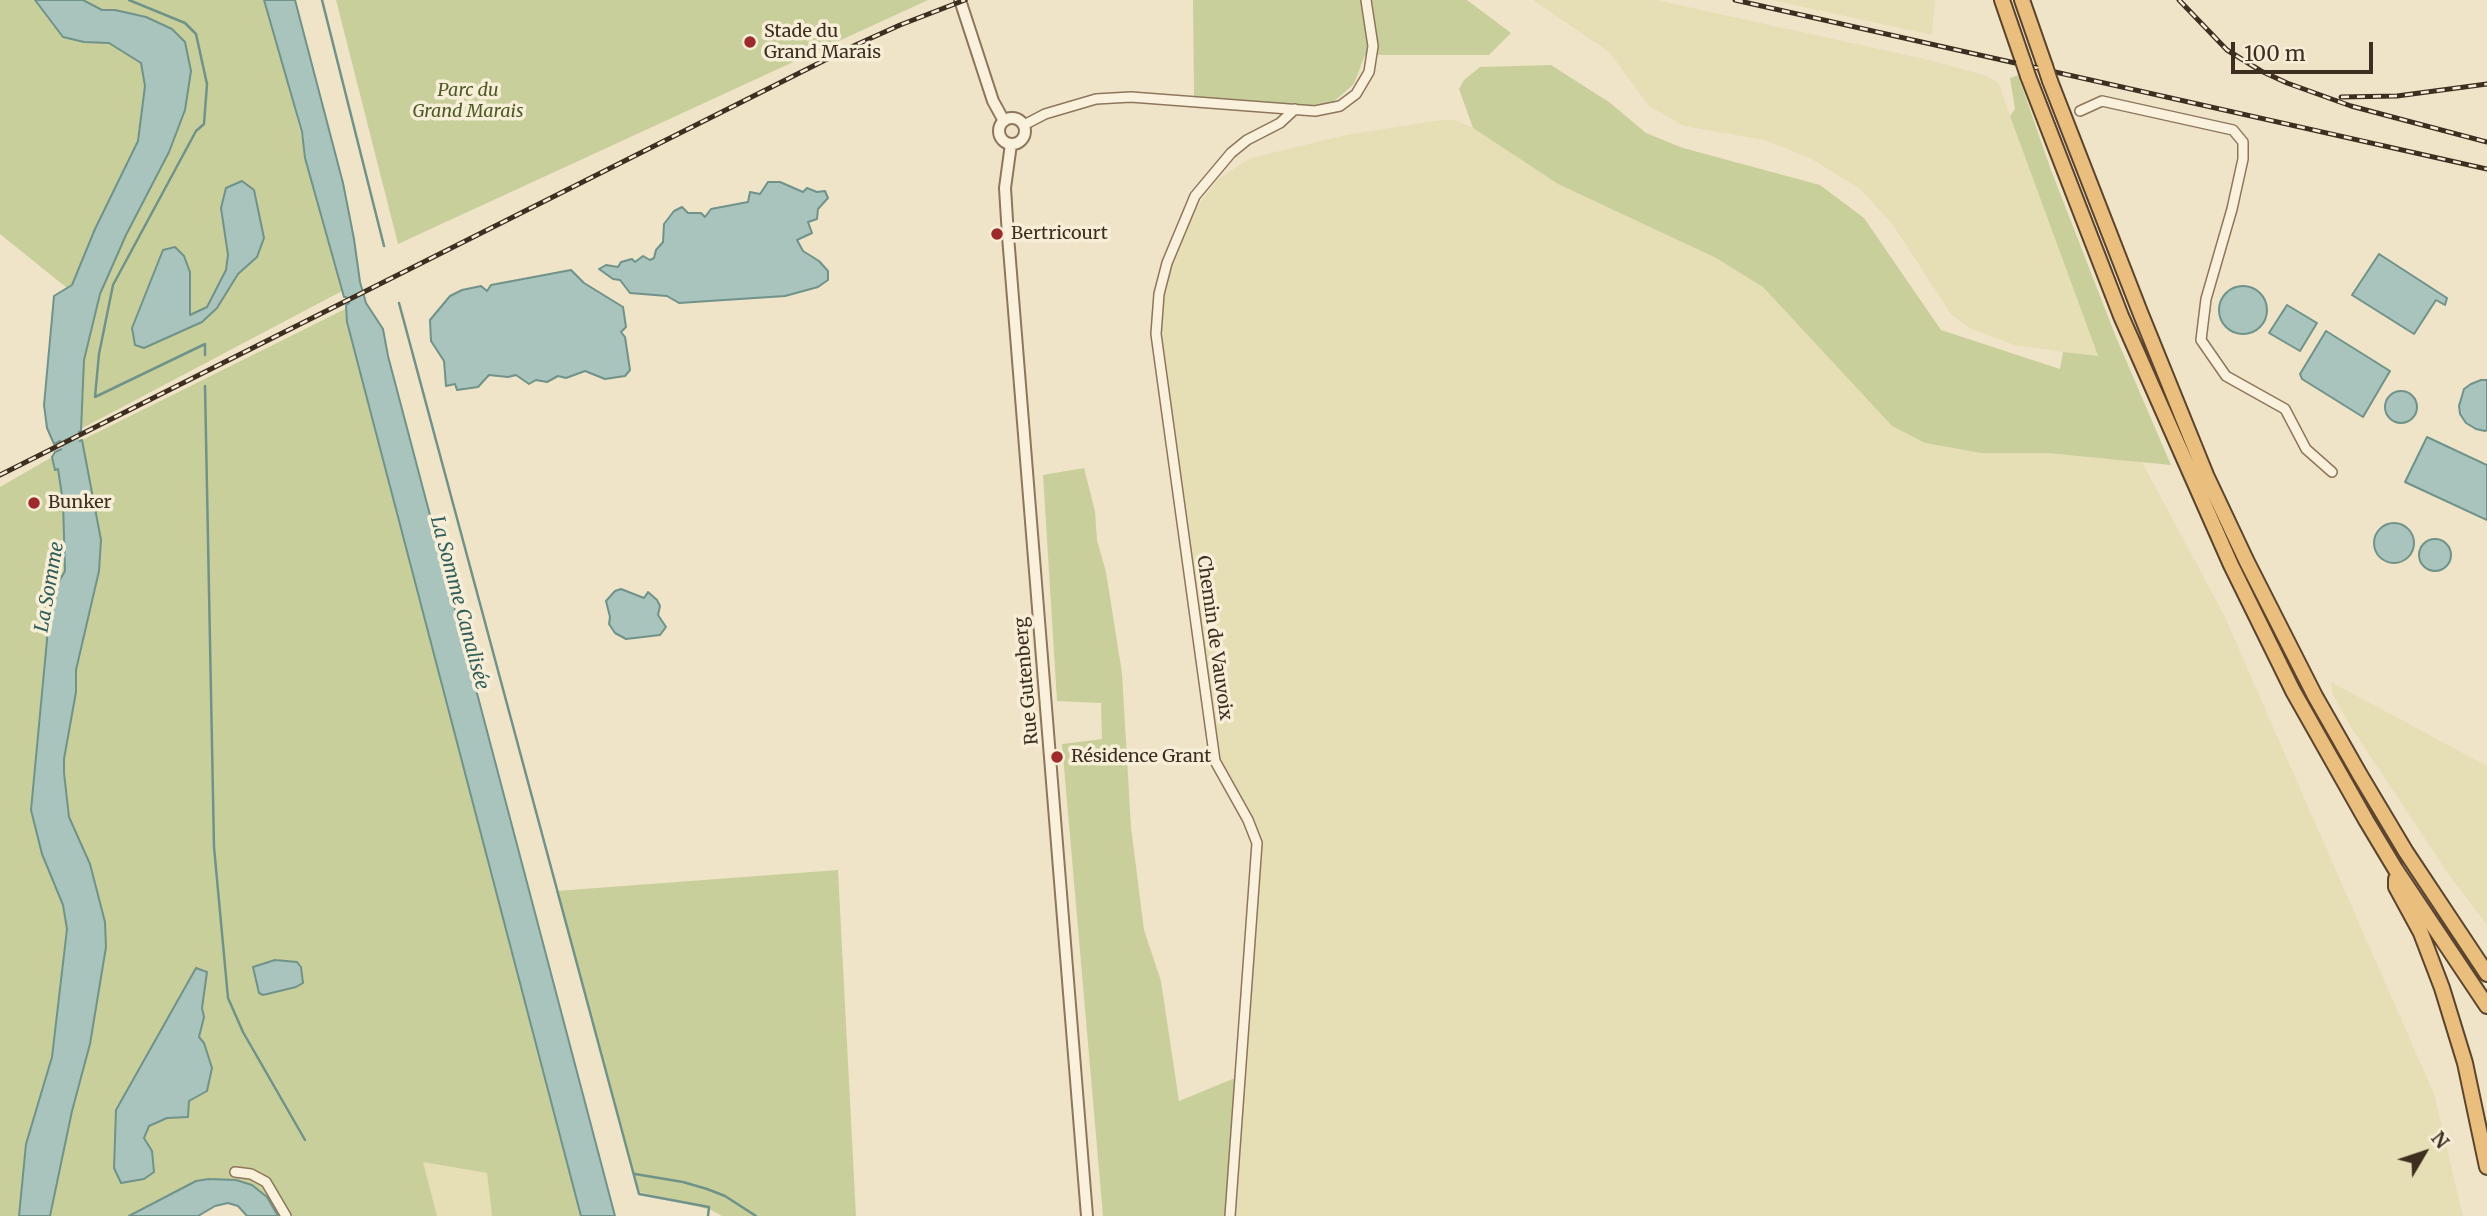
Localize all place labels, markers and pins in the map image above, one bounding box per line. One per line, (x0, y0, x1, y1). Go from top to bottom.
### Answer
place label: Stade du Grand Marais (764, 21, 881, 64)
marker: Stade du Grand Marais (742, 34, 758, 50)
place label: Bertricourt (1011, 223, 1108, 245)
marker: Bertricourt (989, 226, 1005, 242)
place label: Bunker (48, 492, 112, 514)
marker: Bunker (26, 495, 42, 511)
place label: Résidence Grant (1071, 746, 1211, 768)
marker: Résidence Grant (1049, 749, 1065, 765)

